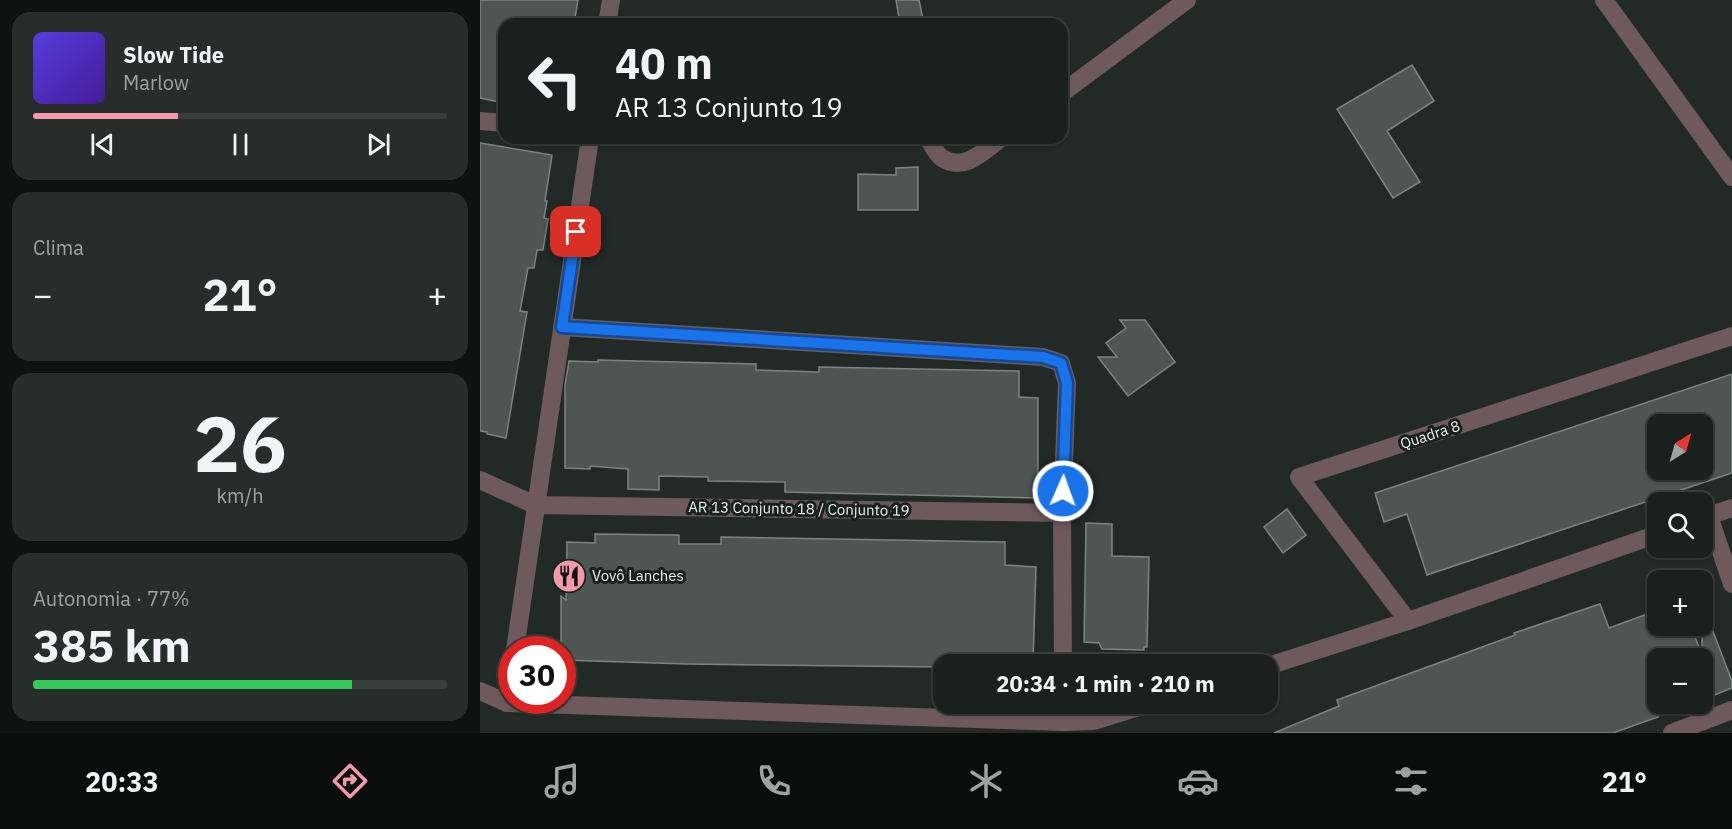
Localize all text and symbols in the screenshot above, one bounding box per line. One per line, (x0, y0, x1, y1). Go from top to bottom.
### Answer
text: 40 m (615, 36, 713, 91)
text: Slow Tide (123, 40, 224, 69)
icon: left (516, 42, 594, 120)
text: Marlow (123, 69, 189, 96)
text: AR 13 Conjunto 19 (615, 89, 843, 124)
icon: previous (86, 128, 119, 161)
icon: pause (224, 128, 257, 161)
icon: next (362, 128, 395, 161)
pin (550, 206, 601, 257)
icon: arrive (559, 215, 592, 248)
text: Clima (33, 234, 84, 261)
text: 21° (202, 265, 278, 323)
text: − (33, 273, 53, 316)
text: + (427, 273, 447, 316)
text: 26 (193, 392, 287, 493)
north arrow (1647, 414, 1713, 480)
map controls (1647, 414, 1713, 714)
street label: Quadra 8 (1397, 416, 1462, 453)
position arrow (1031, 459, 1095, 523)
text: km/h (216, 482, 264, 509)
button: search (1647, 492, 1713, 558)
street label: AR 13 Conjunto 18 / Conjunto 19 (688, 497, 910, 520)
restaurant icon: Vovô Lanches (551, 558, 587, 594)
place label: Vovô Lanches (592, 566, 684, 585)
button: + (1647, 570, 1713, 636)
text: Autonomia · 77% (33, 585, 190, 612)
text: 385 km (33, 616, 191, 674)
speed limit sign: 30 (498, 636, 576, 714)
button: − (1647, 648, 1713, 714)
text: 20:34 · 1 min · 210 m (996, 669, 1215, 698)
icon: directions (329, 760, 371, 802)
icon: music (541, 760, 583, 802)
icon: phone (753, 760, 795, 802)
icon: climate (965, 760, 1007, 802)
icon: car (1177, 760, 1219, 802)
icon: filters (1390, 760, 1432, 802)
text: 20:33 (85, 764, 159, 799)
text: 21° (1602, 764, 1647, 799)

